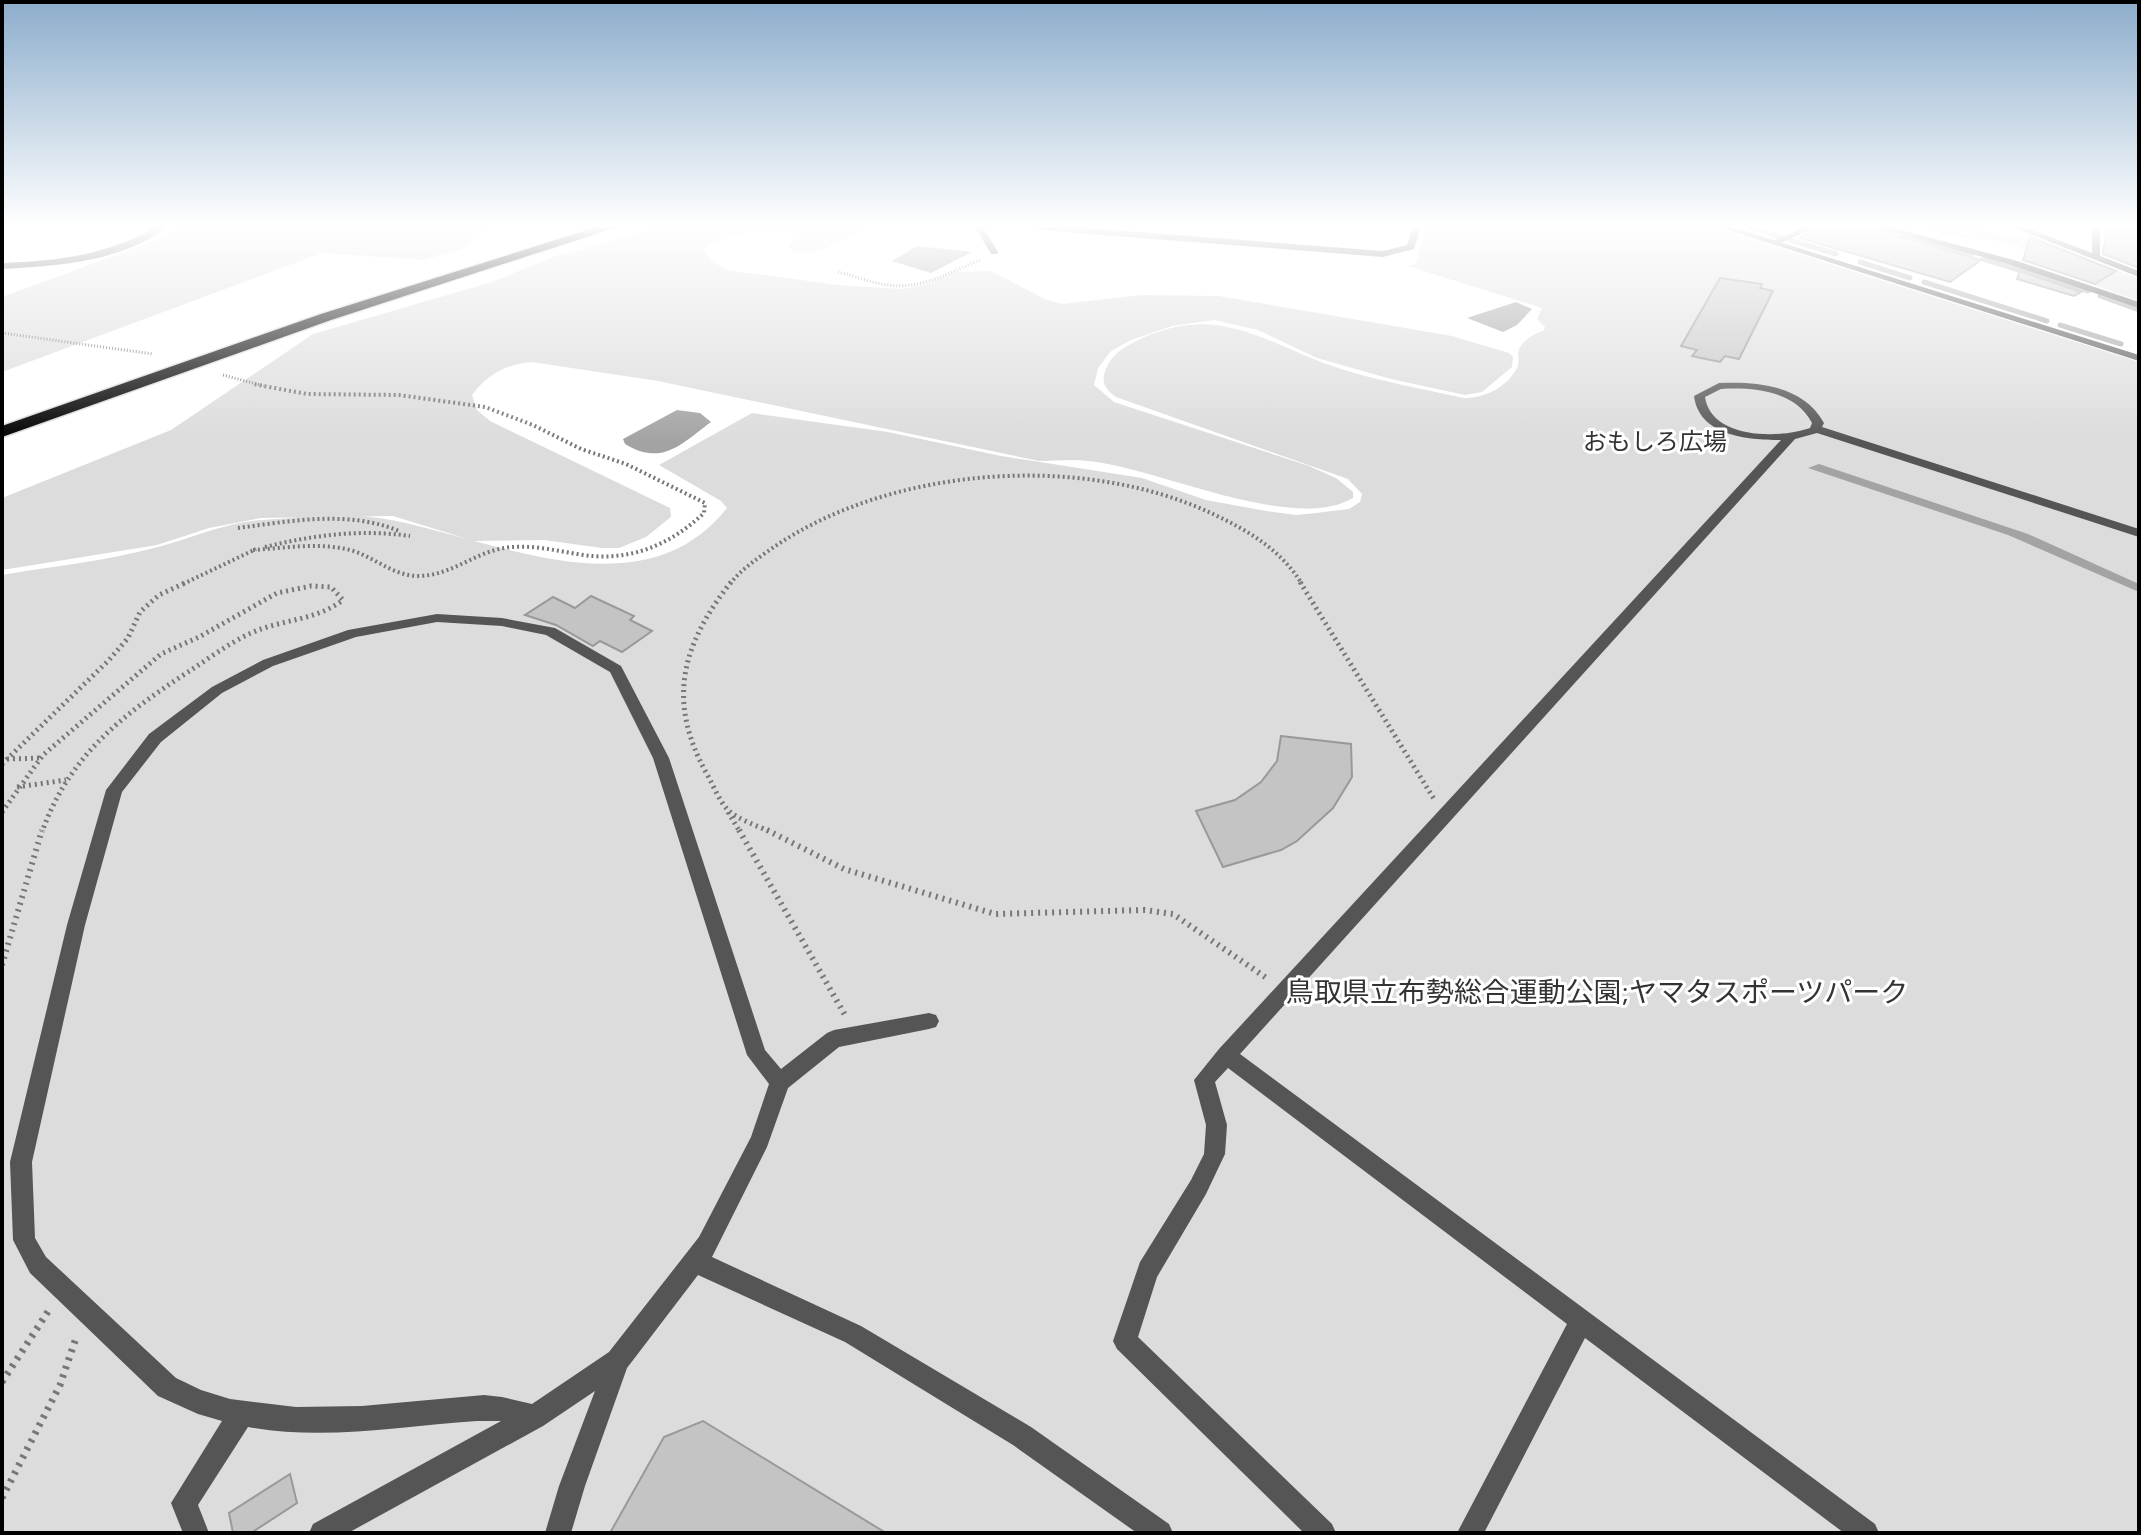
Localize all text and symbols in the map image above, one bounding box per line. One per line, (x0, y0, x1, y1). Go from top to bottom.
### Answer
park label: おもしろ広場 (1583, 427, 1727, 456)
park label: 鳥取県立布勢総合運動公園;ヤマタスポーツパーク (1286, 975, 1908, 1009)

